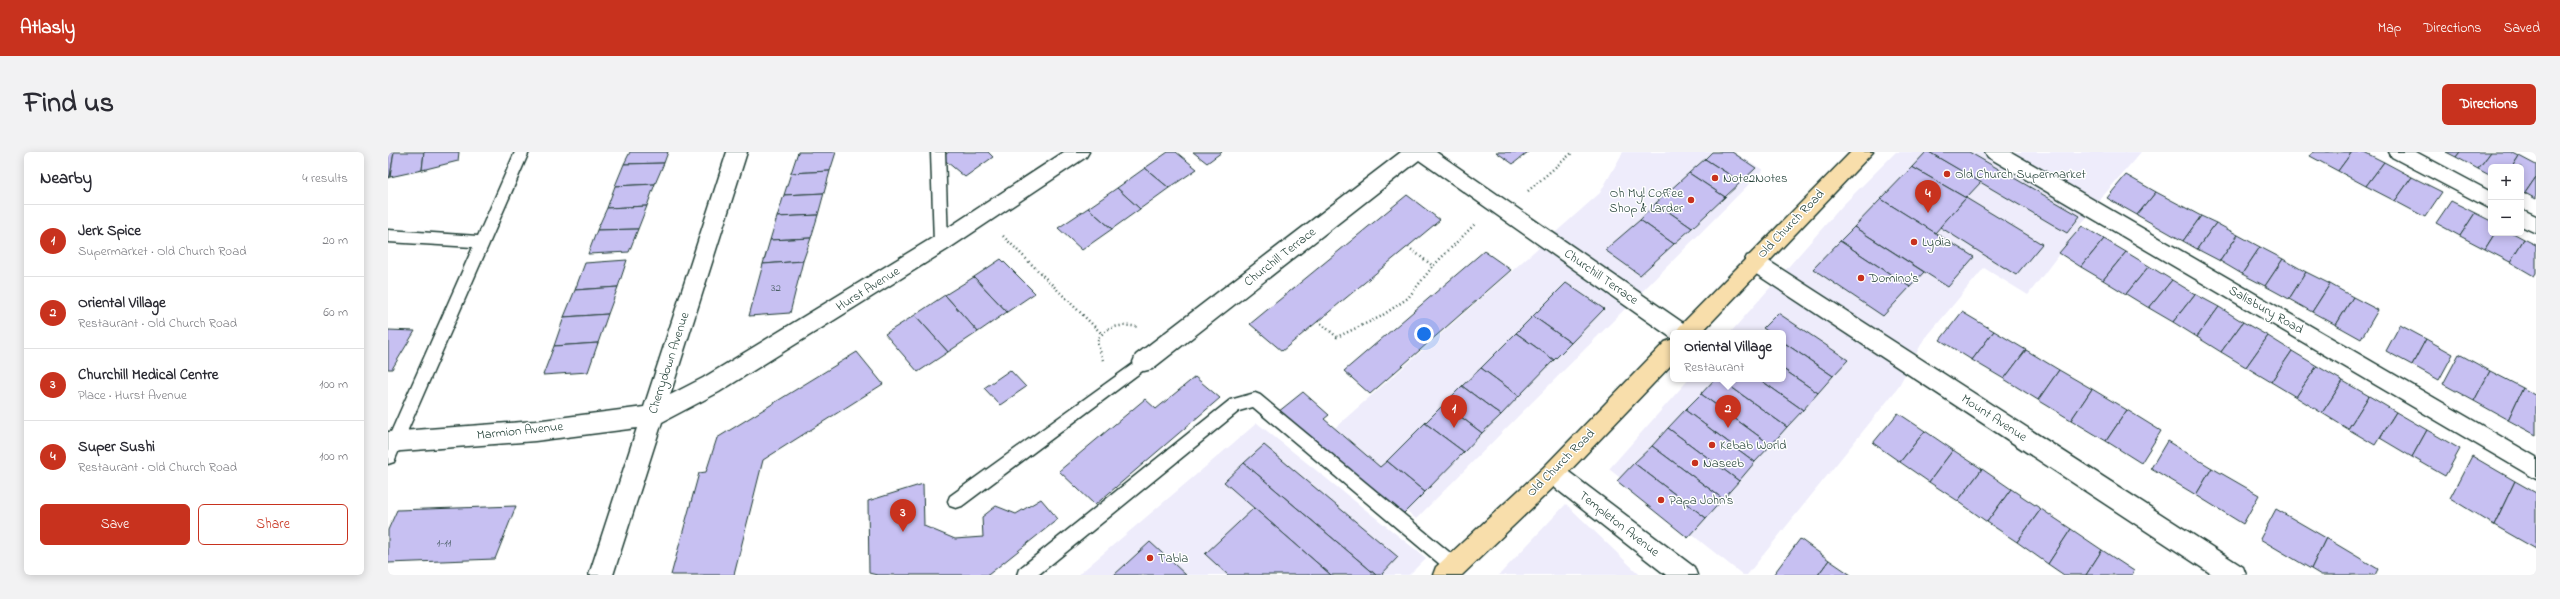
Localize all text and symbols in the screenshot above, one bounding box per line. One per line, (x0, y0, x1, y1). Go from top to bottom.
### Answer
text: Atlasly (20, 15, 75, 42)
text: Map (2378, 18, 2401, 39)
text: Directions (2423, 18, 2481, 39)
text: Saved (2503, 18, 2540, 39)
text: Find us (24, 84, 114, 125)
button: Directions (2442, 84, 2536, 125)
map controls (2488, 164, 2524, 236)
button: + (2488, 164, 2524, 200)
place label: Old Church Supermarket (1955, 165, 2087, 184)
text: Nearby (40, 166, 92, 191)
text: 4 results (302, 169, 348, 188)
place label: Note2Notes (1723, 169, 1788, 188)
marker: Old Church Supermarket (1942, 169, 1952, 179)
marker: Note2Notes (1710, 173, 1720, 183)
pin: 4 (1915, 180, 1941, 213)
place label: Oh My! Coffee Shop & Larder (1609, 184, 1684, 218)
street label: Old Church Road (1753, 185, 1829, 263)
marker: Oh My! Coffee Shop & Larder (1686, 195, 1696, 205)
button: − (2488, 200, 2524, 236)
text: Jerk Spice (78, 220, 141, 242)
street label: Churchill Terrace (1240, 223, 1320, 291)
text: 1 (51, 231, 55, 250)
text: 20 m (323, 231, 348, 250)
place label: Lydia (1922, 233, 1951, 253)
marker: Lydia (1909, 237, 1919, 247)
text: Supermarket · Old Church Road (78, 242, 246, 261)
street label: Churchill Terrace (1560, 244, 1642, 310)
street label: Hurst Avenue (832, 262, 904, 316)
place label: Domino's (1868, 269, 1919, 288)
marker: Domino's (1856, 273, 1866, 283)
house number: 32 (771, 280, 782, 296)
street label: Salisbury Road (2225, 281, 2308, 340)
text: Oriental Village (78, 292, 166, 314)
text: 2 (50, 303, 56, 322)
text: 60 m (323, 303, 348, 322)
street label: Cherrydown Avenue (644, 310, 695, 417)
text: Restaurant · Old Church Road (78, 314, 237, 333)
your location (1414, 324, 1434, 344)
popup (1670, 330, 1786, 382)
text: Oriental Village (1684, 336, 1772, 358)
text: Restaurant (1684, 358, 1744, 377)
text: Churchill Medical Centre (78, 364, 219, 386)
text: 3 (50, 375, 56, 394)
text: 100 m (319, 375, 348, 394)
text: Place · Hurst Avenue (78, 386, 187, 405)
street label: Mount Avenue (1957, 390, 2031, 446)
pin: 1 (1441, 395, 1467, 428)
pin: 2 (1715, 395, 1741, 428)
street label: Marmion Avenue (476, 417, 564, 445)
street label: Old Church Road (1523, 424, 1600, 501)
text: Super Sushi (78, 436, 155, 458)
place label: Kebab World (1720, 436, 1787, 455)
marker: Kebab World (1707, 440, 1717, 450)
text: 4 (50, 447, 56, 466)
text: 100 m (319, 447, 348, 466)
place label: Naseeb (1703, 454, 1744, 473)
text: Restaurant · Old Church Road (78, 458, 237, 477)
marker: Naseeb (1690, 458, 1700, 468)
street label: Templeton Avenue (1575, 486, 1663, 562)
place label: Papa John's (1669, 491, 1734, 510)
marker: Papa John's (1656, 495, 1666, 505)
pin: 3 (890, 499, 916, 532)
button: Save (40, 504, 190, 545)
button: Share (198, 504, 348, 545)
house number: 1-11 (437, 536, 452, 552)
place label: Tabla (1158, 549, 1188, 568)
marker: Tabla (1145, 553, 1155, 563)

